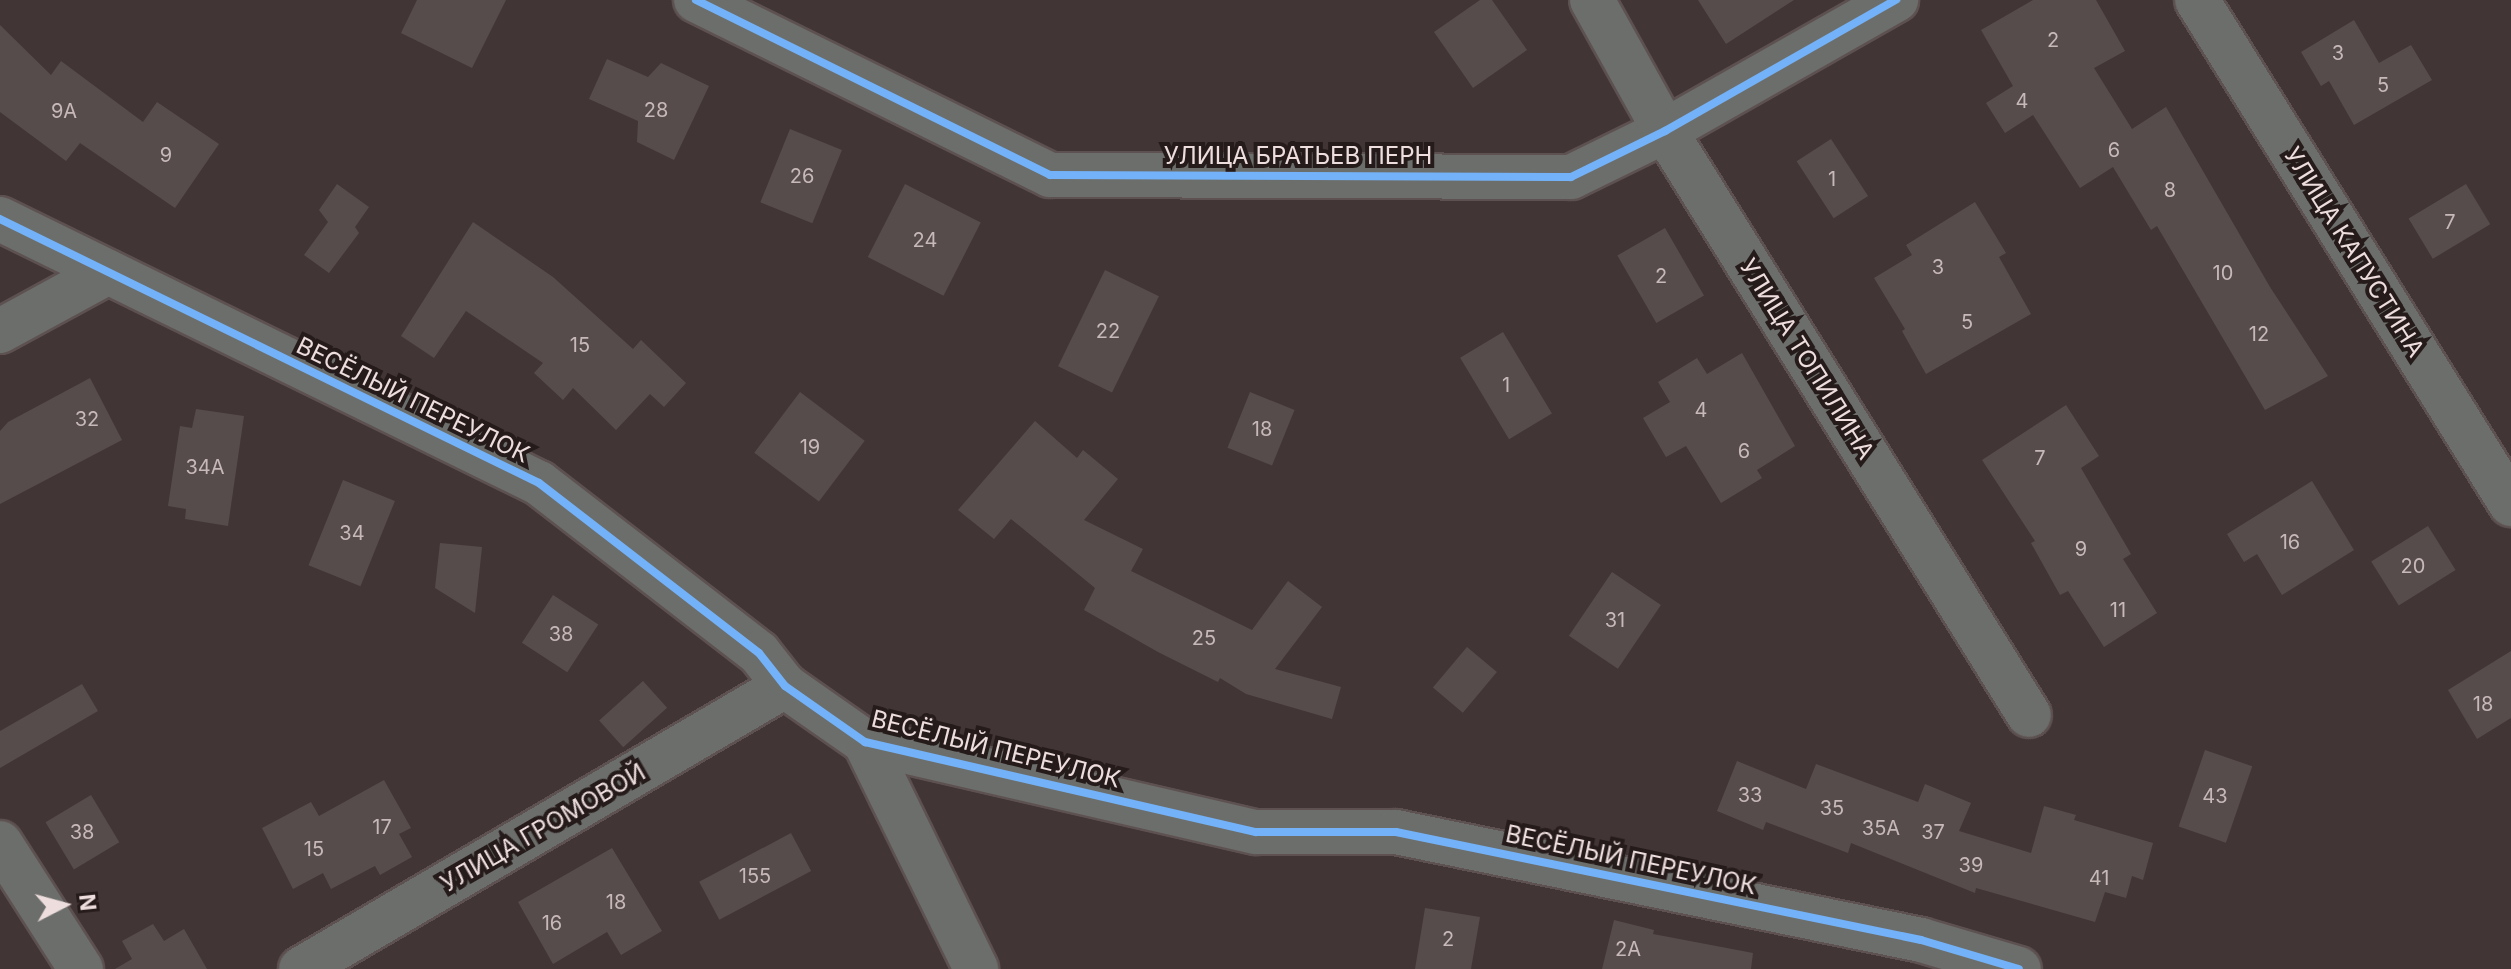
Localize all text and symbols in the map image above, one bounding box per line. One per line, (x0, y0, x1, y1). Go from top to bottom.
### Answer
house number: 2 (2047, 28, 2059, 52)
house number: 3 (2332, 41, 2344, 65)
house number: 5 (2377, 73, 2389, 97)
house number: 4 (2016, 89, 2028, 113)
house number: 28 (644, 98, 668, 122)
house number: 9А (51, 99, 77, 123)
house number: 6 (2108, 138, 2120, 162)
street label: УЛИЦА БРАТЬЕВ ПЕРН (1164, 142, 1432, 170)
street label: УЛИЦА КАПУСТИНА (2278, 142, 2430, 362)
house number: 9 (160, 143, 172, 167)
house number: 26 (790, 164, 814, 188)
house number: 1 (1828, 167, 1836, 191)
house number: 8 (2164, 178, 2176, 202)
house number: 7 (2444, 210, 2456, 234)
house number: 24 (913, 228, 937, 252)
street label: УЛИЦА ТОПИЛИНА (1734, 253, 1880, 465)
house number: 3 (1932, 255, 1944, 279)
house number: 10 (2213, 261, 2233, 285)
house number: 2 (1655, 264, 1667, 288)
house number: 5 (1961, 310, 1973, 334)
house number: 22 (1096, 319, 1120, 343)
house number: 12 (2249, 322, 2269, 346)
street label: ВЕСЁЛЫЙ ПЕРЕУЛОК (292, 331, 534, 469)
house number: 15 (570, 333, 590, 357)
house number: 1 (1502, 373, 1510, 397)
house number: 4 (1695, 398, 1707, 422)
house number: 32 (75, 407, 99, 431)
house number: 18 (1252, 417, 1272, 441)
house number: 19 (800, 435, 820, 459)
house number: 6 (1738, 439, 1750, 463)
house number: 7 (2034, 446, 2046, 470)
house number: 34А (185, 455, 225, 479)
house number: 34 (339, 521, 365, 545)
house number: 16 (2280, 530, 2300, 554)
house number: 9 (2075, 537, 2087, 561)
house number: 20 (2401, 554, 2425, 578)
house number: 11 (2110, 598, 2126, 622)
house number: 31 (1605, 608, 1625, 632)
house number: 38 (549, 622, 573, 646)
house number: 25 (1192, 626, 1216, 650)
house number: 18 (2473, 692, 2493, 716)
street label: ВЕСЁЛЫЙ ПЕРЕУЛОК (869, 704, 1123, 794)
street label: УЛИЦА ГРОМОВОЙ (436, 758, 650, 898)
house number: 33 (1738, 783, 1762, 807)
house number: 43 (2202, 784, 2228, 808)
house number: 35 (1820, 796, 1844, 820)
house number: 17 (372, 815, 392, 839)
house number: 35А (1862, 816, 1900, 840)
street label: ВЕСЁЛЫЙ ПЕРЕУЛОК (1503, 819, 1759, 901)
house number: 38 (70, 820, 94, 844)
house number: 37 (1921, 820, 1945, 844)
house number: 15 (304, 837, 324, 861)
house number: 39 (1959, 853, 1983, 877)
house number: 155 (739, 864, 771, 888)
north arrow (24, 865, 104, 945)
house number: 41 (2089, 866, 2109, 890)
house number: 18 (606, 890, 626, 914)
text: N (74, 893, 102, 912)
house number: 16 (542, 911, 562, 935)
house number: 2 (1442, 927, 1454, 951)
house number: 2А (1615, 937, 1641, 961)

